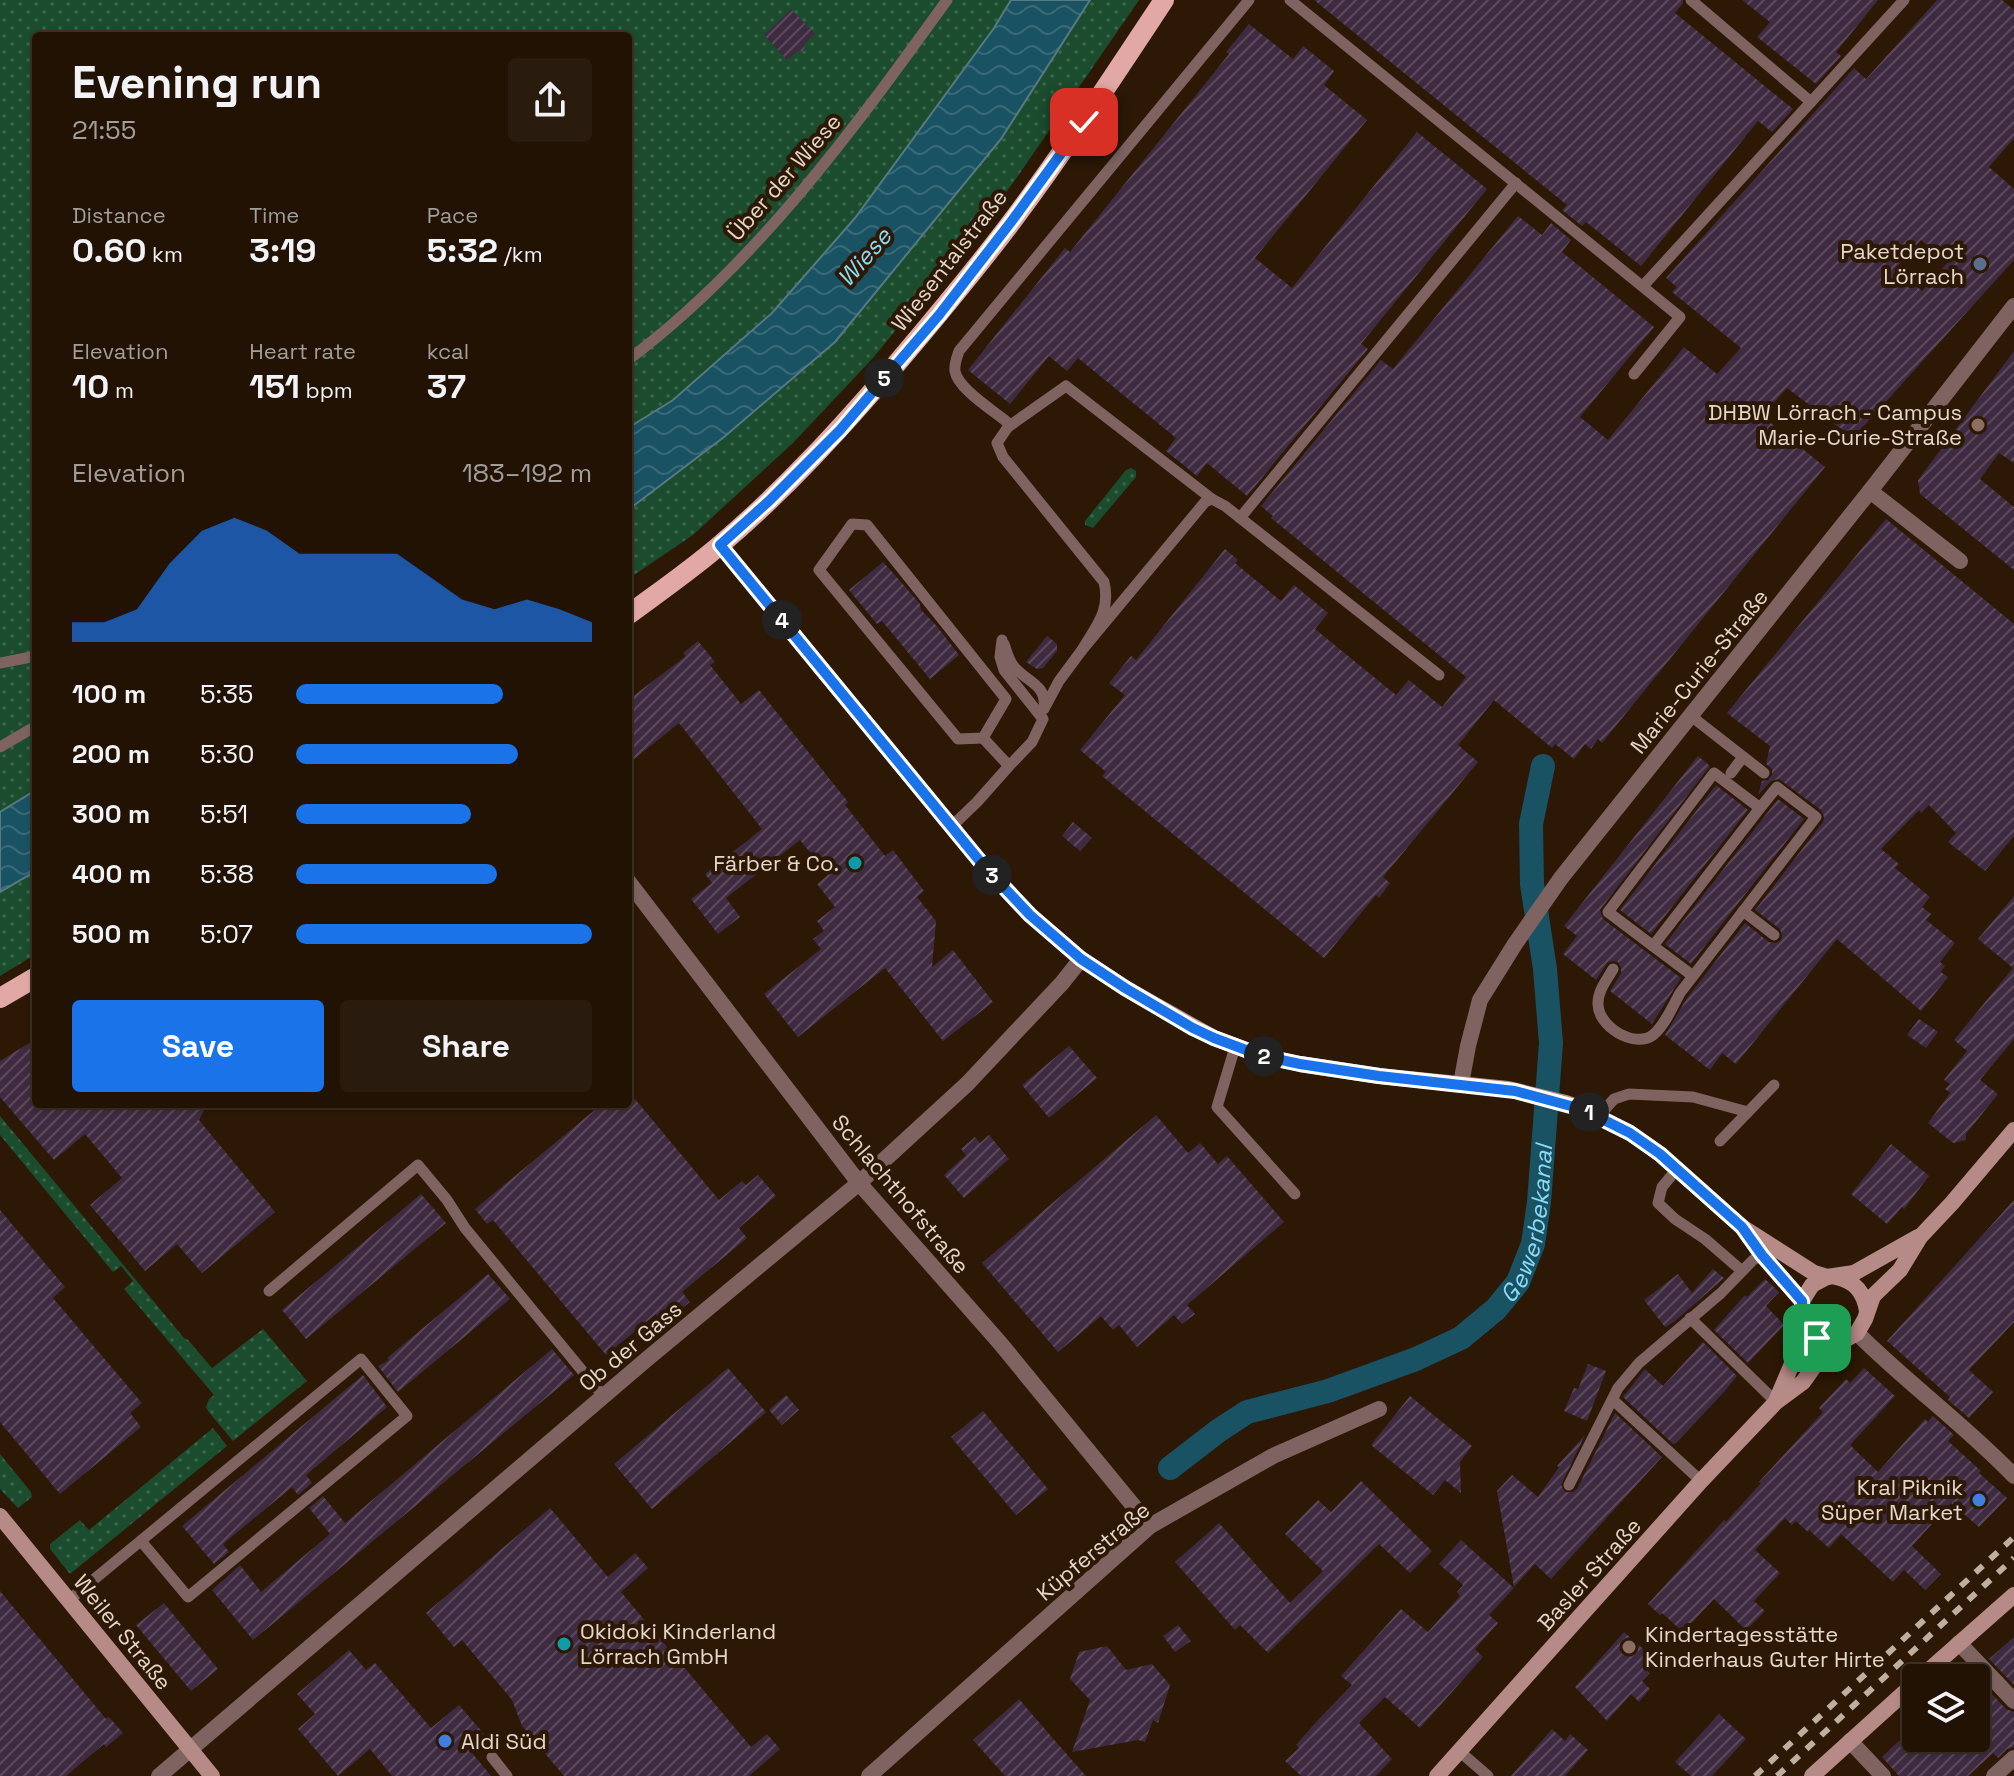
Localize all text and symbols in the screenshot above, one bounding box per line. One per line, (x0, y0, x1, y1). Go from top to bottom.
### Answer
text: Evening run (72, 55, 322, 111)
button: share (508, 58, 592, 142)
pin (1050, 88, 1118, 156)
icon: check (1062, 100, 1106, 144)
street label: Über der Wiese (721, 108, 847, 246)
text: 21:55 (72, 113, 136, 147)
street label: Wiesentalstraße (885, 183, 1013, 337)
text: Distance (72, 201, 166, 229)
text: Time (249, 201, 299, 229)
text: Pace (427, 201, 478, 229)
water label: Wiese (830, 221, 899, 293)
text: 0.60 (72, 229, 146, 272)
text: 3:19 (249, 229, 317, 272)
text: 5:32 (427, 229, 498, 272)
place label: Paketdepot Lörrach (1840, 237, 1964, 290)
text: km (146, 240, 183, 268)
text: /km (498, 240, 543, 268)
marker: Paketdepot Lörrach (1971, 255, 1989, 273)
text: Elevation (72, 337, 168, 365)
text: Heart rate (249, 337, 356, 365)
text: kcal (427, 337, 469, 365)
pin: 5 (864, 358, 904, 398)
text: 5 (877, 364, 891, 392)
text: 10 (72, 365, 109, 408)
text: 151 (249, 365, 300, 408)
text: 37 (427, 365, 466, 408)
text: m (109, 376, 134, 404)
text: bpm (300, 376, 353, 404)
place label: DHBW Lörrach - Campus Marie-Curie-Straße (1708, 398, 1962, 451)
marker: DHBW Lörrach - Campus Marie-Curie-Straße (1969, 416, 1987, 434)
text: Elevation (72, 456, 186, 490)
text: 183–192 m (462, 456, 592, 490)
street label: Marie-Curie-Straße (1624, 583, 1774, 759)
pin: 4 (762, 600, 802, 640)
text: 4 (775, 606, 789, 634)
text: 100 m (72, 677, 146, 711)
text: 5:35 (200, 677, 253, 711)
text: 200 m (72, 737, 150, 771)
text: 5:30 (200, 737, 255, 771)
text: 300 m (72, 797, 150, 831)
text: 5:51 (200, 797, 248, 831)
place label: Färber & Co. (713, 849, 839, 877)
marker: Färber & Co. (846, 854, 864, 872)
pin: 3 (972, 855, 1012, 895)
text: 400 m (72, 857, 151, 891)
text: 5:38 (200, 857, 254, 891)
text: 3 (985, 861, 999, 889)
text: 500 m (72, 917, 150, 951)
text: 5:07 (200, 917, 253, 951)
button: Save (72, 1000, 324, 1092)
button: Share (340, 1000, 592, 1092)
pin: 2 (1244, 1036, 1284, 1076)
text: 2 (1257, 1042, 1271, 1070)
pin: 1 (1569, 1092, 1609, 1132)
text: 1 (1584, 1098, 1594, 1126)
street label: Schlachthofstraße (826, 1109, 976, 1279)
water label: Gewerbekanal (1492, 1140, 1559, 1309)
street label: Ob der Gass (573, 1295, 687, 1397)
pin (1783, 1304, 1851, 1372)
icon: arrive (1795, 1316, 1839, 1360)
place label: Kral Piknik Süper Market (1821, 1473, 1963, 1526)
marker: Kral Piknik Süper Market (1970, 1491, 1988, 1509)
street label: Küpferstraße (1031, 1495, 1155, 1607)
street label: Basler Straße (1531, 1512, 1647, 1636)
street label: Weiler Straße (68, 1569, 178, 1695)
place label: Okidoki Kinderland Lörrach GmbH (580, 1617, 776, 1670)
place label: Kindertagesstätte Kinderhaus Guter Hirte (1645, 1620, 1885, 1673)
marker: Okidoki Kinderland Lörrach GmbH (555, 1635, 573, 1653)
marker: Kindertagesstätte Kinderhaus Guter Hirte (1620, 1638, 1638, 1656)
map controls (1902, 1664, 1990, 1752)
button: layers (1902, 1664, 1990, 1752)
place label: Aldi Süd (461, 1727, 547, 1755)
marker: Aldi Süd (436, 1732, 454, 1750)

